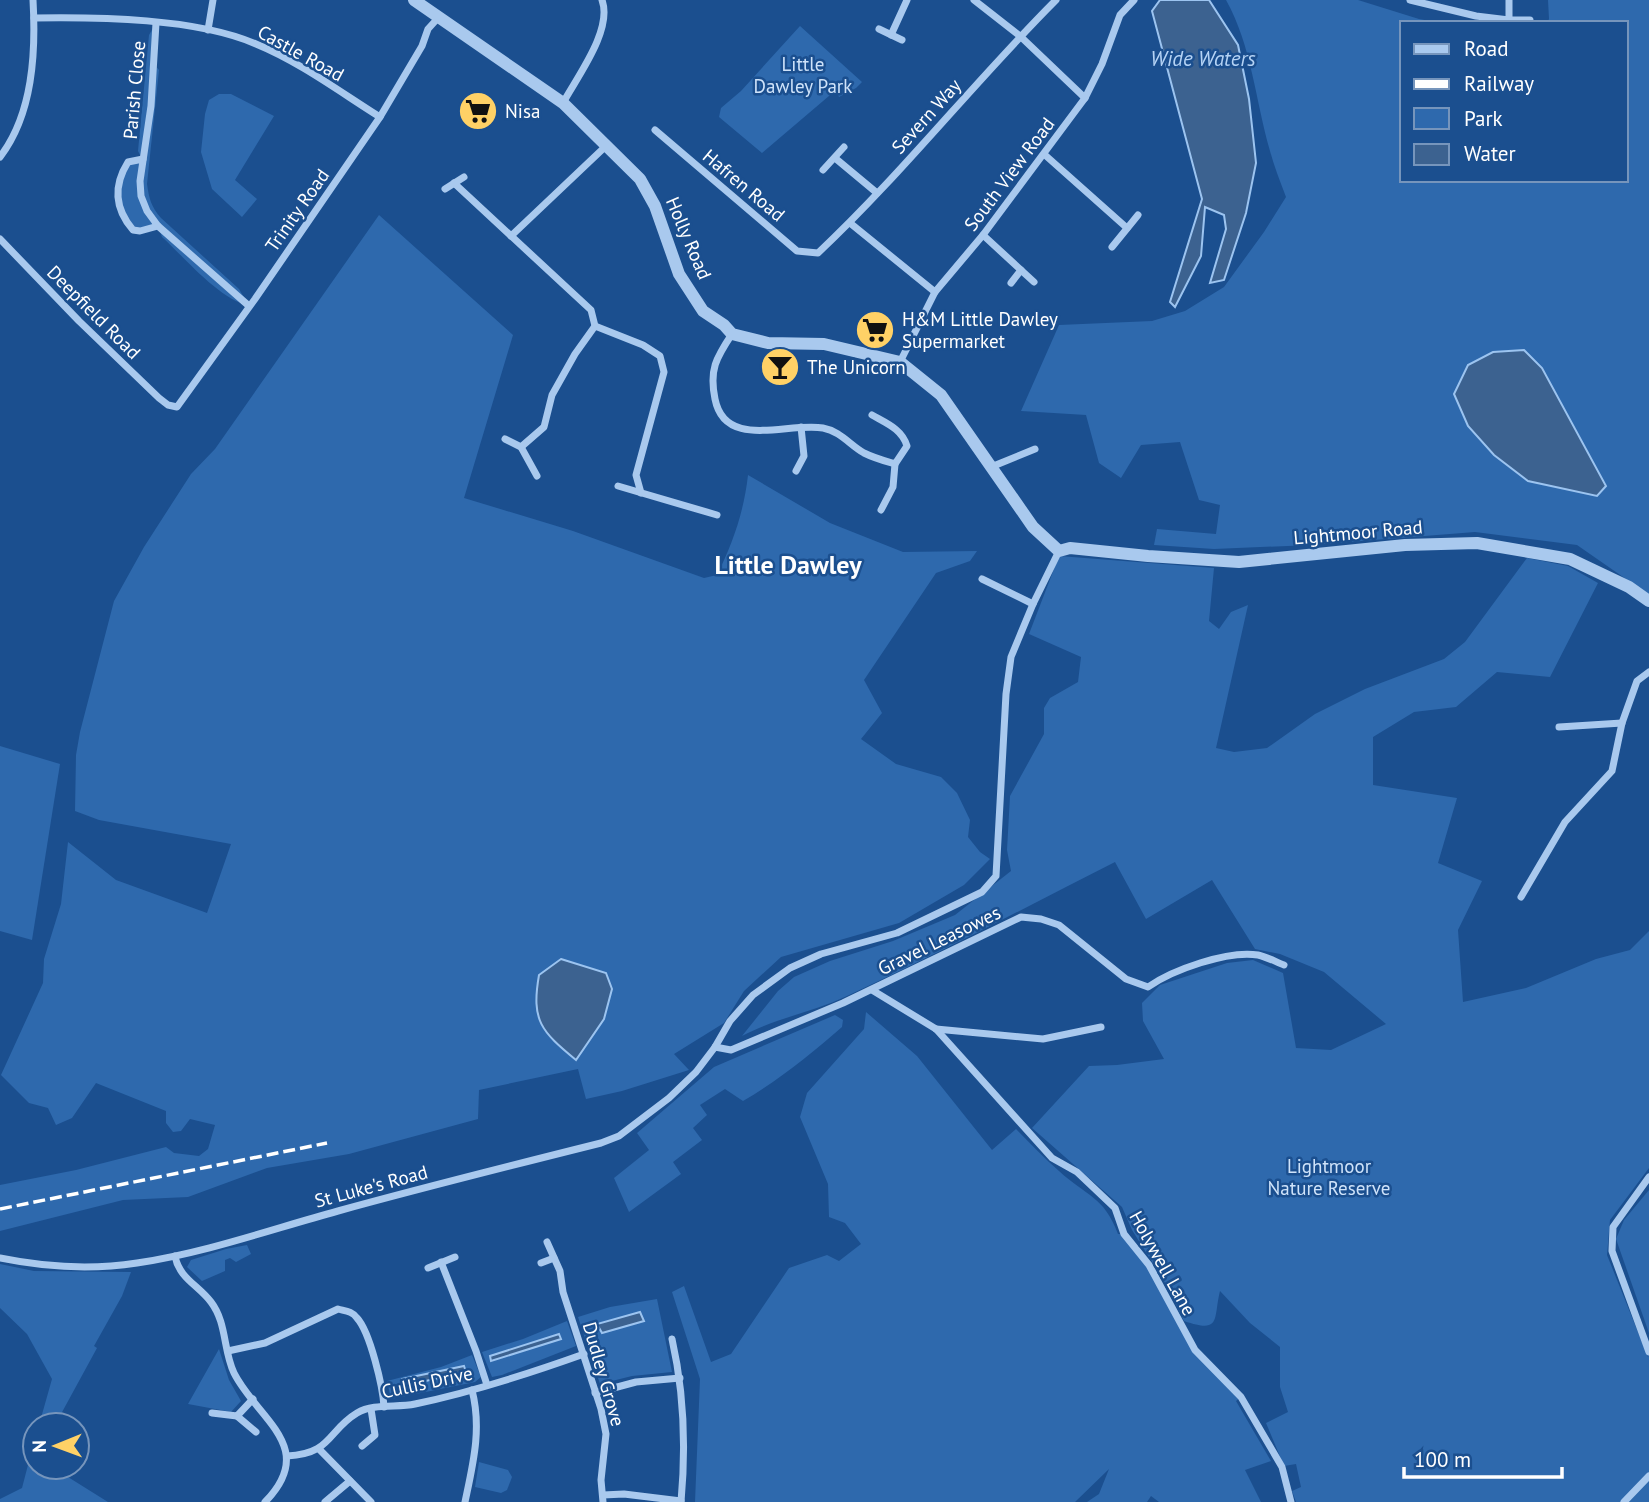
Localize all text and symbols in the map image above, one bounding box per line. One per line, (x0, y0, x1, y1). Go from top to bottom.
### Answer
street label: Castle Road (254, 20, 348, 86)
legend (1400, 21, 1628, 182)
text: Road (1464, 35, 1508, 62)
street label: Parish Close (118, 40, 150, 140)
water label: Wide Waters (1150, 45, 1256, 72)
park label: Little Dawley Park (754, 52, 852, 98)
text: Railway (1464, 70, 1534, 97)
street label: Severn Way (886, 73, 966, 158)
supermarket icon: Nisa (457, 90, 499, 132)
place label: Nisa (505, 99, 540, 123)
text: Park (1464, 105, 1503, 132)
street label: South View Road (958, 112, 1060, 236)
text: Water (1464, 140, 1516, 167)
street label: Hafren Road (698, 144, 790, 226)
street label: Trinity Road (260, 164, 334, 256)
street label: Holly Road (661, 193, 717, 283)
street label: Deepfield Road (42, 260, 146, 364)
place label: H&M Little Dawley Supermarket (902, 307, 1058, 353)
supermarket icon: H&M Little Dawley Supermarket (854, 309, 896, 351)
bar icon: The Unicorn (759, 346, 801, 388)
place label: The Unicorn (807, 355, 906, 379)
street label: Lightmoor Road (1292, 514, 1424, 550)
district label: Little Dawley (714, 548, 862, 581)
street label: Gravel Leasowes (874, 900, 1004, 980)
park label: Lightmoor Nature Reserve (1268, 1154, 1390, 1200)
street label: St Luke's Road (312, 1159, 430, 1213)
street label: Holywell Lane (1124, 1206, 1202, 1320)
street label: Dudley Grove (578, 1319, 630, 1429)
street label: Cullis Drive (379, 1361, 475, 1403)
north arrow (21, 1411, 91, 1481)
scale bar (1404, 1436, 1562, 1480)
text: N (27, 1440, 51, 1453)
text: 100 m (1414, 1446, 1471, 1473)

